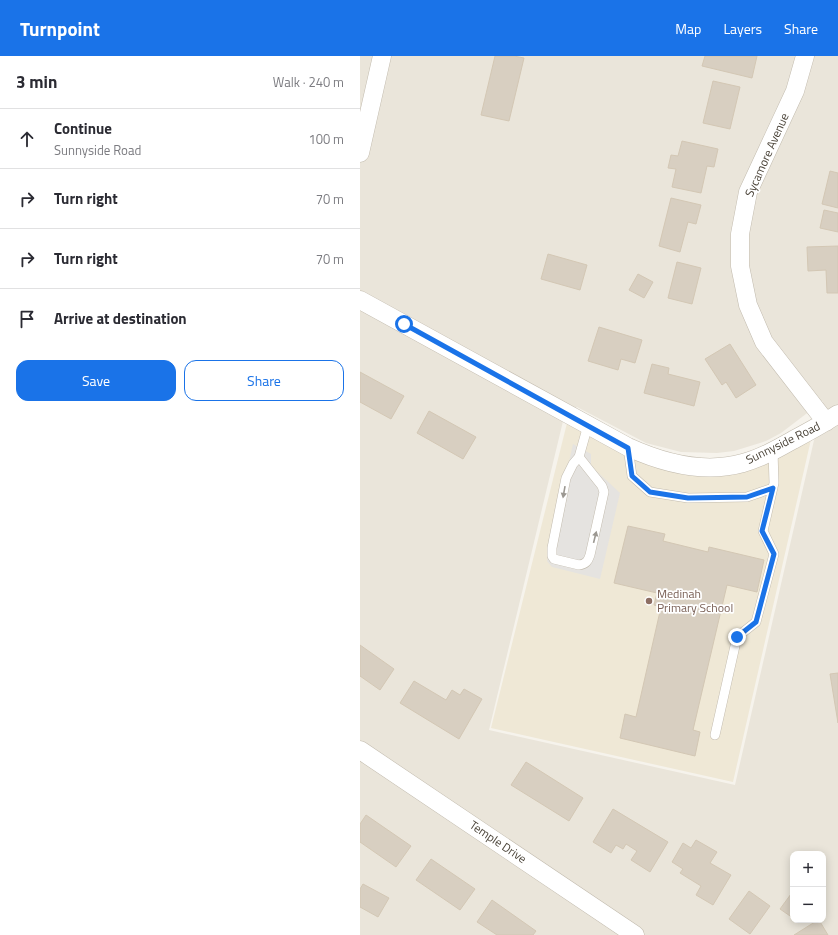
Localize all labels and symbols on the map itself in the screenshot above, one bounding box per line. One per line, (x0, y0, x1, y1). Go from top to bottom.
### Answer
street label: Sycamore Avenue (740, 110, 794, 200)
route start (395, 315, 413, 333)
street label: Sunnyside Road (742, 416, 823, 469)
one-way arrow (561, 486, 567, 498)
one-way arrow (592, 531, 598, 543)
place label: Medinah Primary School (657, 584, 733, 617)
marker: Medinah Primary School (644, 596, 654, 606)
route end (728, 628, 746, 646)
street label: Temple Drive (466, 815, 531, 868)

